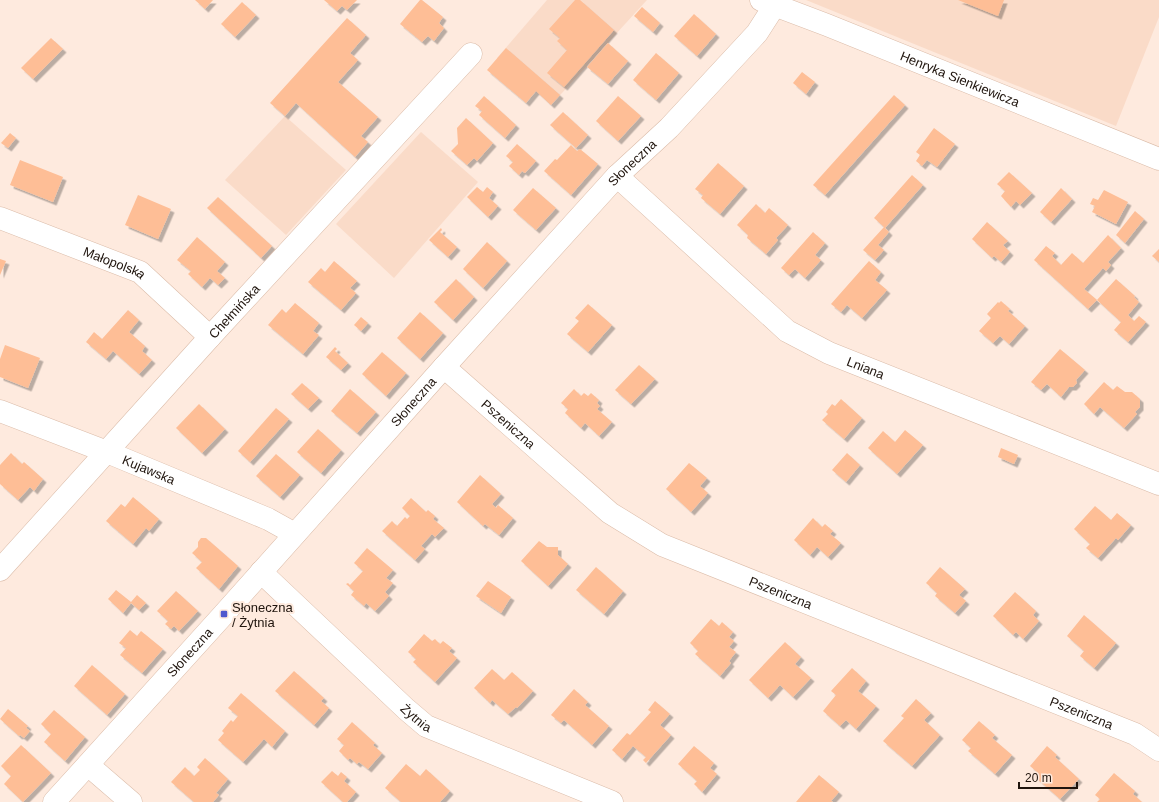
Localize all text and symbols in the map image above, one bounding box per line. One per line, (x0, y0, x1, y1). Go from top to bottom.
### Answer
street label: Henryka Sienkiewicza (898, 48, 1022, 110)
street label: Słoneczna (605, 136, 660, 189)
street label: Małopolska (81, 244, 150, 282)
street label: Chełmińska (206, 281, 263, 341)
street label: Lniana (845, 354, 887, 383)
street label: Słoneczna (388, 374, 440, 430)
street label: Pszeniczna (478, 397, 539, 452)
street label: Kujawska (120, 452, 178, 488)
street label: Pszeniczna (747, 574, 815, 612)
place label: Słoneczna / Żytnia (232, 600, 293, 630)
marker: Słoneczna / Żytnia (219, 609, 229, 619)
street label: Słoneczna (164, 624, 216, 680)
street label: Pszeniczna (1048, 694, 1116, 733)
street label: Żytnia (397, 701, 434, 736)
scale bar (1019, 764, 1077, 790)
text: 20 m (1025, 771, 1052, 785)

